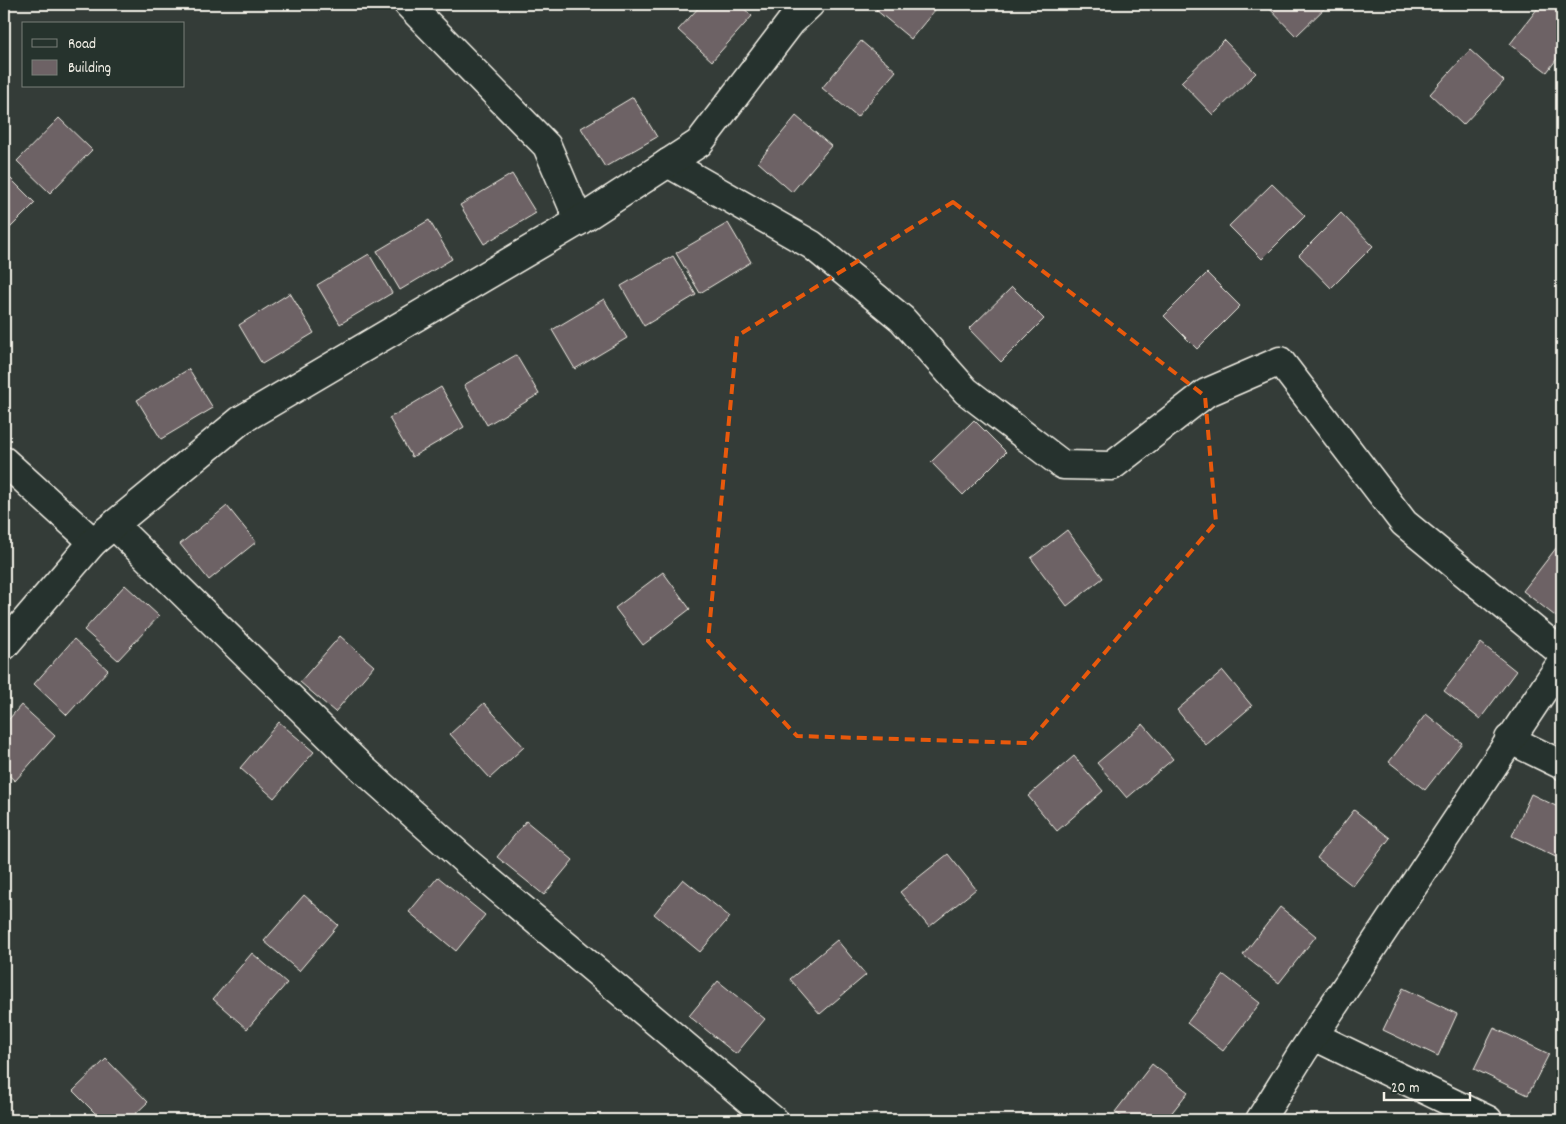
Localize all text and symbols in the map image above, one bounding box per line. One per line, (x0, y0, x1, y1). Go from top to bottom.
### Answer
legend (22, 22, 185, 88)
text: Road (68, 34, 96, 56)
text: Building (68, 58, 111, 80)
scale bar (1384, 1069, 1470, 1101)
text: 20 m (1391, 1078, 1419, 1100)

